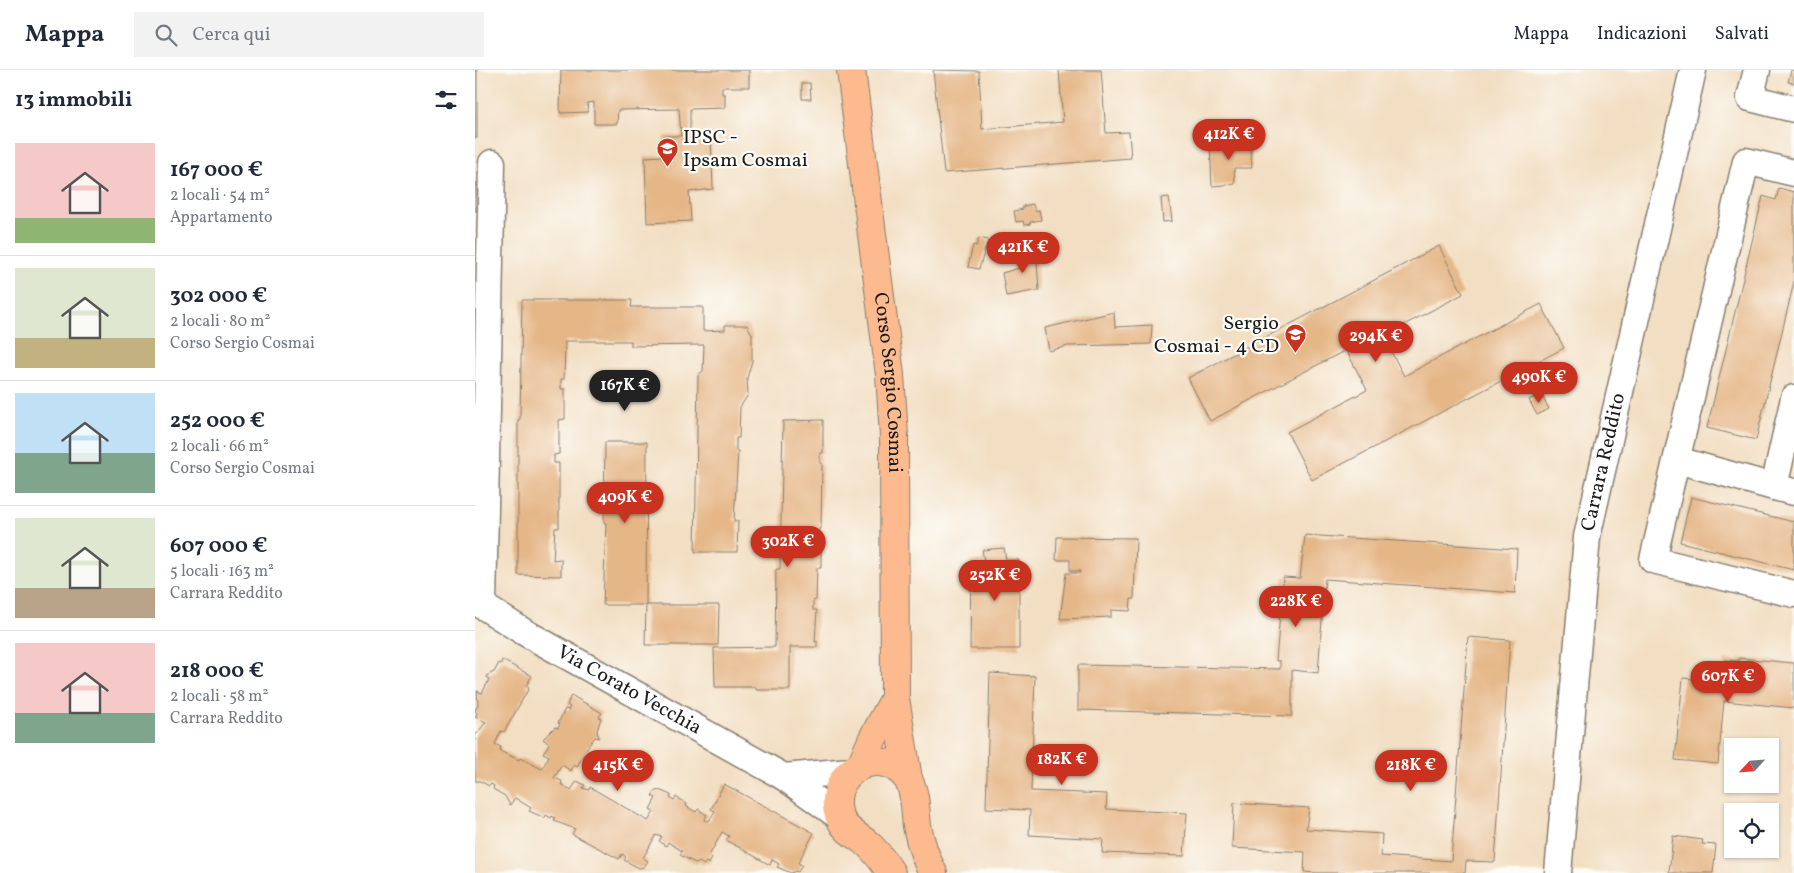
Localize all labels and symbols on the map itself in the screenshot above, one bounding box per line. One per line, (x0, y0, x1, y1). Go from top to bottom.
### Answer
pin: 412K € (1188, 118, 1270, 161)
place label: IPSC - Ipsam Cosmai (683, 124, 808, 175)
school or university icon: IPSC - Ipsam Cosmai (655, 137, 679, 168)
pin: 421K € (982, 232, 1064, 274)
street label: Corso Sergio Cosmai (866, 291, 908, 473)
place label: Sergio Cosmai - 4 CD (1154, 310, 1279, 361)
pin: 294K € (1335, 320, 1417, 363)
school or university icon: Sergio Cosmai - 4 CD (1283, 323, 1307, 354)
pin: 490K € (1498, 362, 1580, 404)
pin: 167K € (584, 370, 666, 412)
street label: Carrara Reddito (1575, 390, 1633, 534)
pin: 409K € (584, 482, 666, 524)
pin: 302K € (747, 526, 829, 568)
pin: 252K € (954, 560, 1036, 602)
pin: 228K € (1255, 586, 1337, 628)
street label: Via Corato Vecchia (551, 639, 706, 742)
pin: 607K € (1687, 660, 1769, 703)
north arrow (1724, 738, 1779, 792)
pin: 182K € (1021, 744, 1103, 786)
pin: 415K € (577, 750, 659, 792)
pin: 218K € (1370, 750, 1452, 792)

